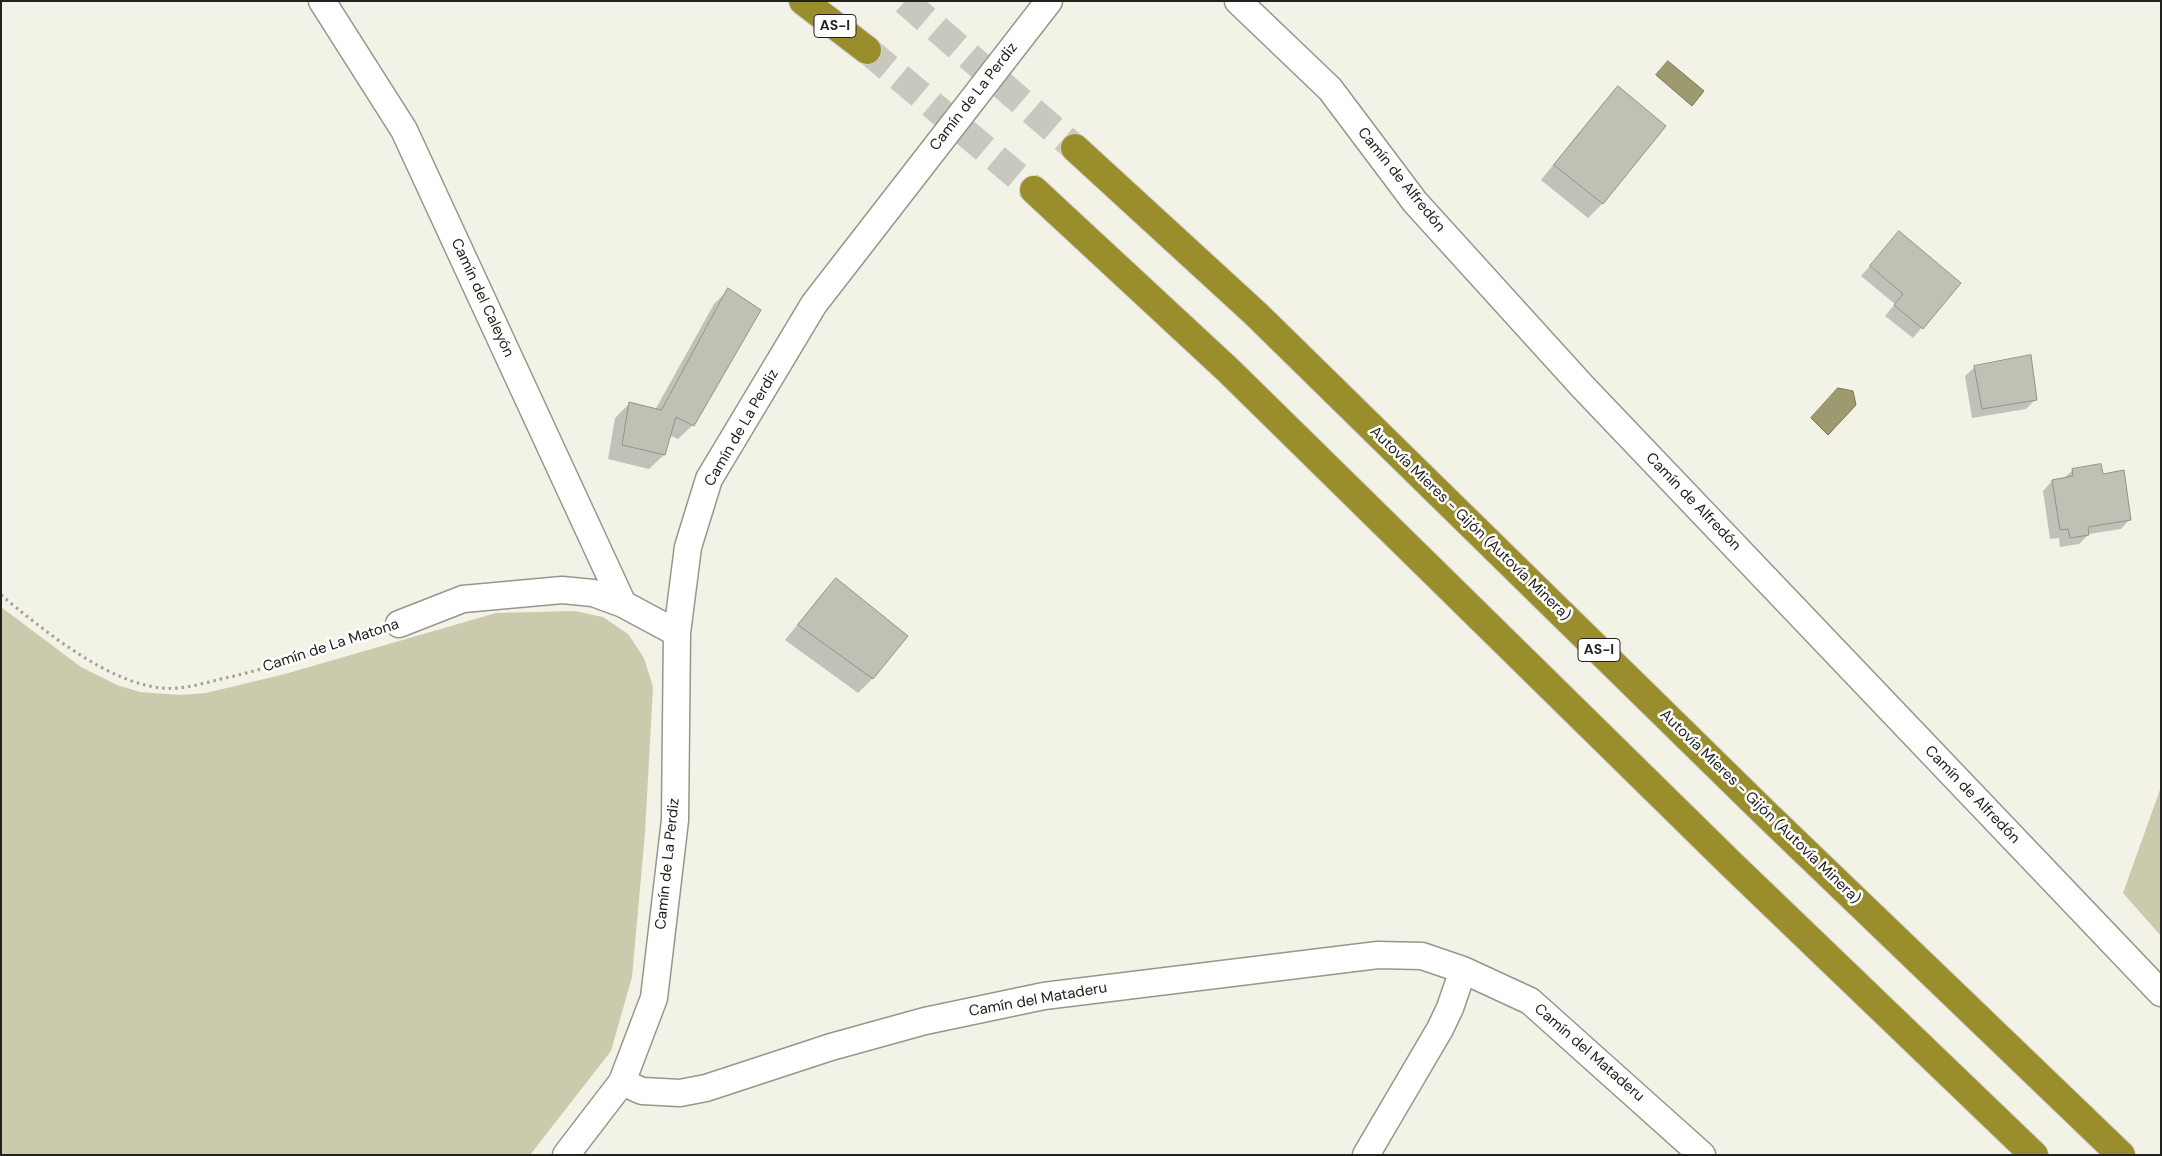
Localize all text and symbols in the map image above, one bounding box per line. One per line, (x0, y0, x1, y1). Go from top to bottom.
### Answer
road number: AS-I (814, 15, 856, 38)
street label: Camín de La Perdiz (926, 39, 1022, 155)
street label: Camín de Alfredón (1353, 124, 1449, 236)
street label: Camín del Caleyón (447, 236, 517, 360)
street label: Camín de La Perdiz (701, 366, 783, 490)
street label: Autovía Mieres - Gijón (Autovía Minera) (1366, 423, 1574, 625)
street label: Camín de Alfredón (1642, 449, 1744, 555)
street label: Camín de La Matona (261, 615, 401, 677)
road number: AS-I (1578, 638, 1620, 662)
street label: Autovía Mieres - Gijón (Autovía Minera) (1656, 706, 1864, 908)
street label: Camín de Alfredón (1921, 742, 2023, 848)
street label: Camín de La Perdiz (652, 797, 684, 931)
street label: Camín del Mataderu (967, 979, 1109, 1021)
street label: Camín del Mataderu (1530, 1000, 1648, 1106)

